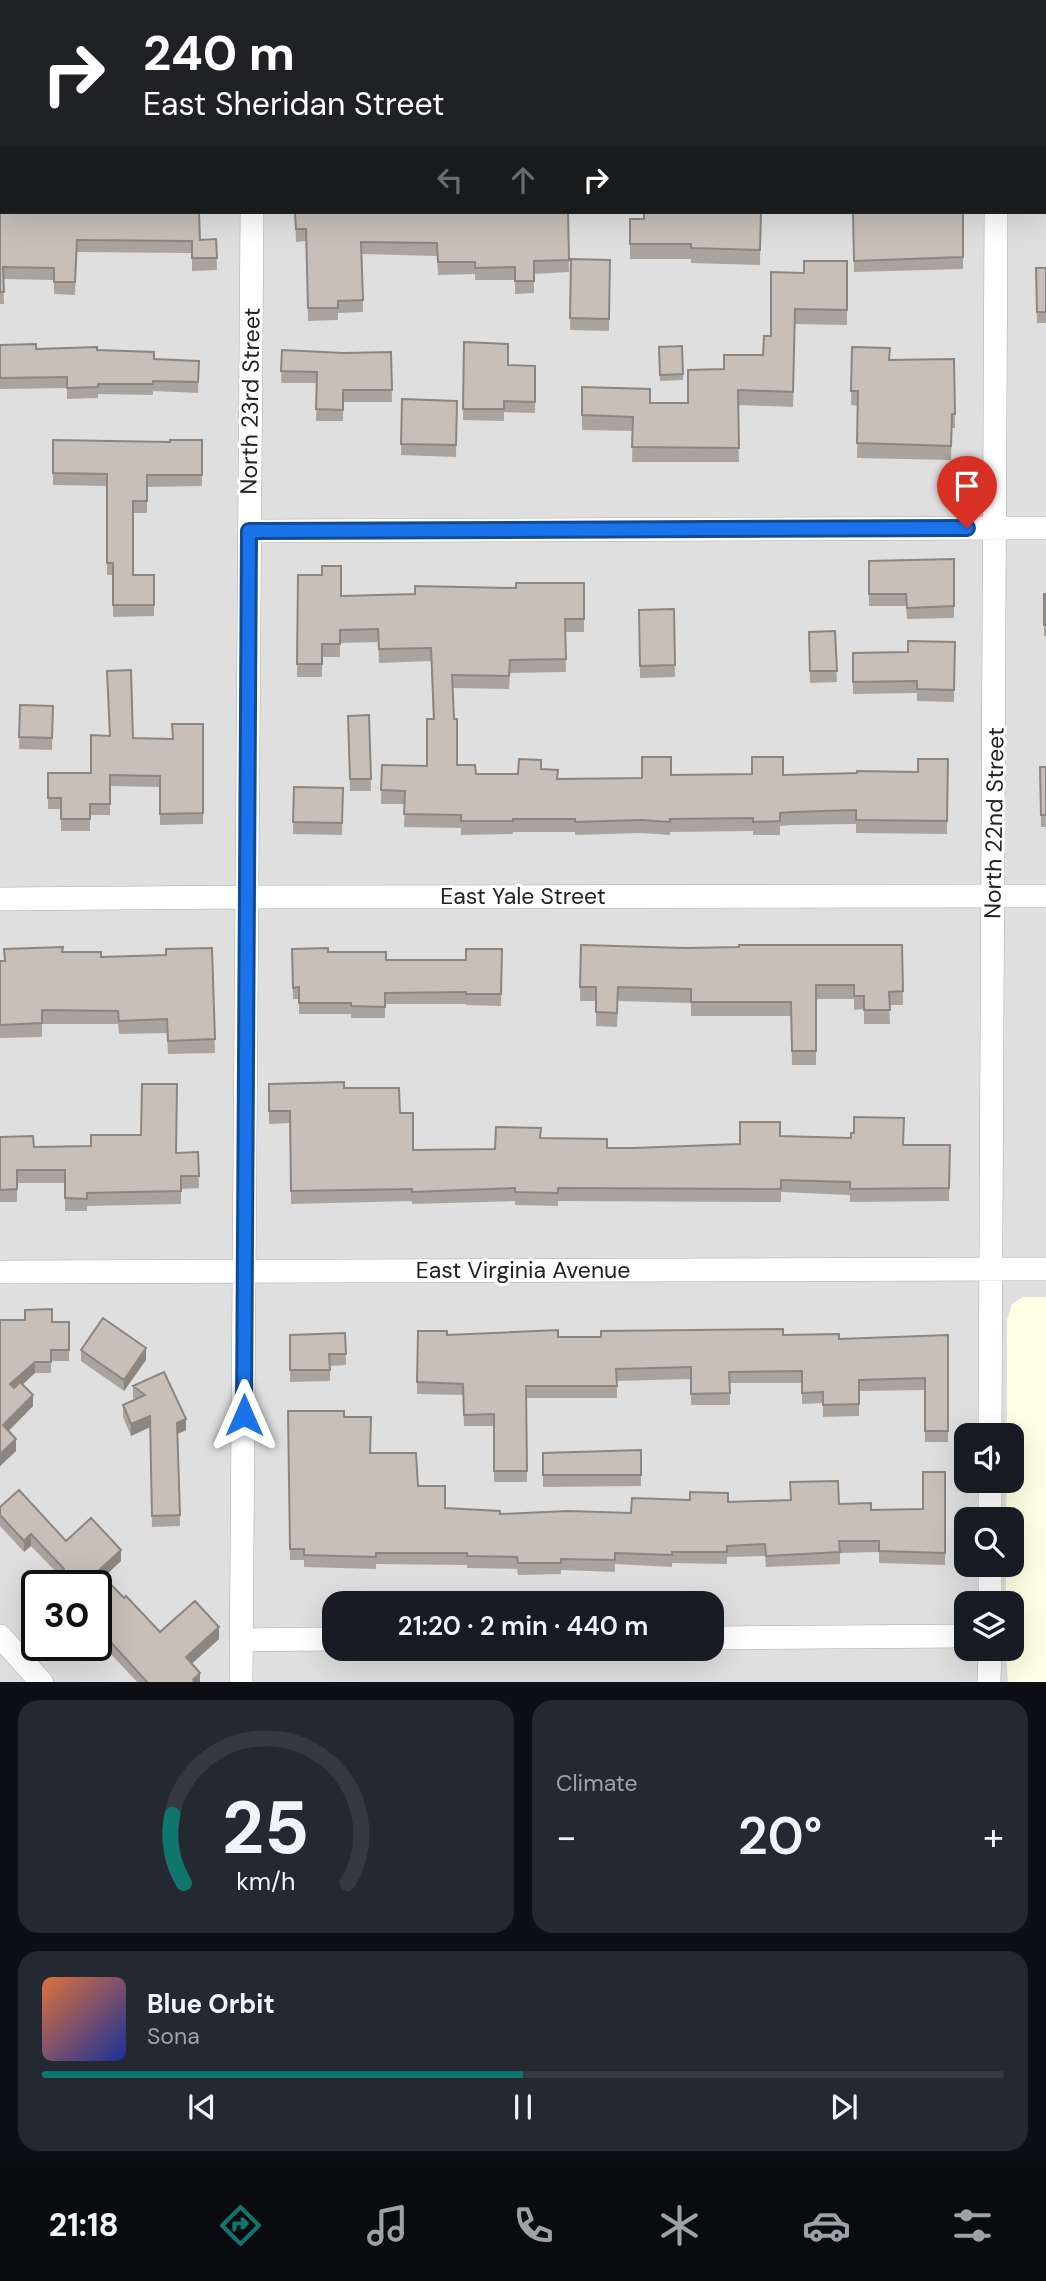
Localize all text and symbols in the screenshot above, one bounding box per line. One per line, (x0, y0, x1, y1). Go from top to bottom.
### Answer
text: 240 m (143, 21, 295, 85)
icon: right (28, 28, 119, 119)
text: East Sheridan Street (143, 83, 445, 125)
icon: left (431, 161, 469, 199)
icon: ahead (504, 161, 542, 199)
icon: right (577, 161, 615, 199)
street label: North 23rd Street (233, 307, 267, 495)
pin (937, 456, 997, 528)
icon: arrive (948, 467, 986, 505)
street label: North 22nd Street (977, 727, 1011, 919)
street label: East Yale Street (440, 881, 606, 911)
street label: East Virginia Avenue (416, 1255, 630, 1285)
position arrow (207, 1378, 281, 1452)
map controls (954, 1423, 1024, 1661)
button: sound (954, 1423, 1024, 1493)
button: search (954, 1507, 1024, 1577)
speed limit sign: 30 (21, 1570, 112, 1661)
button: layers (954, 1591, 1024, 1661)
text: 21:20 · 2 min · 440 m (398, 1609, 648, 1643)
text: Climate (556, 1768, 638, 1798)
text: 25 (222, 1781, 310, 1876)
text: 20° (738, 1802, 822, 1870)
text: − (556, 1812, 577, 1862)
text: + (983, 1812, 1004, 1862)
text: km/h (236, 1864, 296, 1897)
text: Blue Orbit (147, 1987, 275, 2021)
text: Sona (147, 2021, 200, 2051)
icon: previous (183, 2088, 221, 2126)
icon: pause (504, 2088, 542, 2126)
icon: next (825, 2088, 863, 2126)
icon: directions (216, 2201, 265, 2250)
icon: music (363, 2201, 412, 2250)
icon: phone (509, 2201, 558, 2250)
icon: climate (655, 2201, 704, 2250)
icon: car (802, 2201, 851, 2250)
icon: filters (948, 2201, 997, 2250)
text: 21:18 (49, 2204, 119, 2246)

